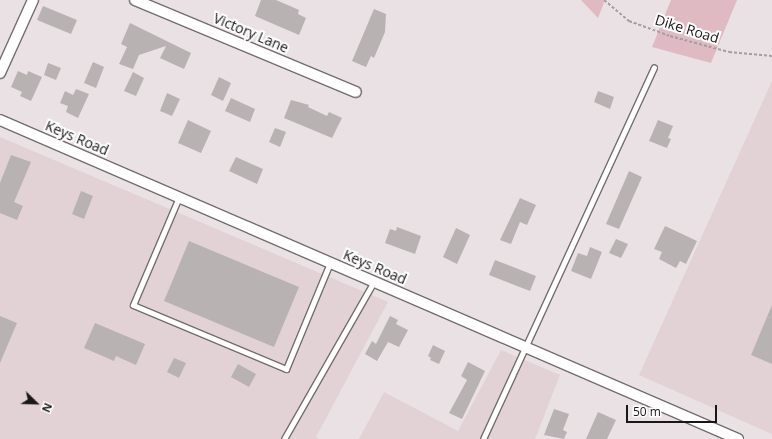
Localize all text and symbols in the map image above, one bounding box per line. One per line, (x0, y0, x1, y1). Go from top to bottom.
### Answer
street label: Victory Lane (211, 10, 291, 56)
street label: Dike Road (653, 11, 721, 47)
street label: Keys Road (43, 117, 111, 159)
street label: Keys Road (341, 246, 409, 288)
north arrow (16, 383, 56, 423)
scale bar (628, 397, 719, 423)
text: N (39, 401, 56, 415)
text: 50 m (633, 403, 661, 420)

